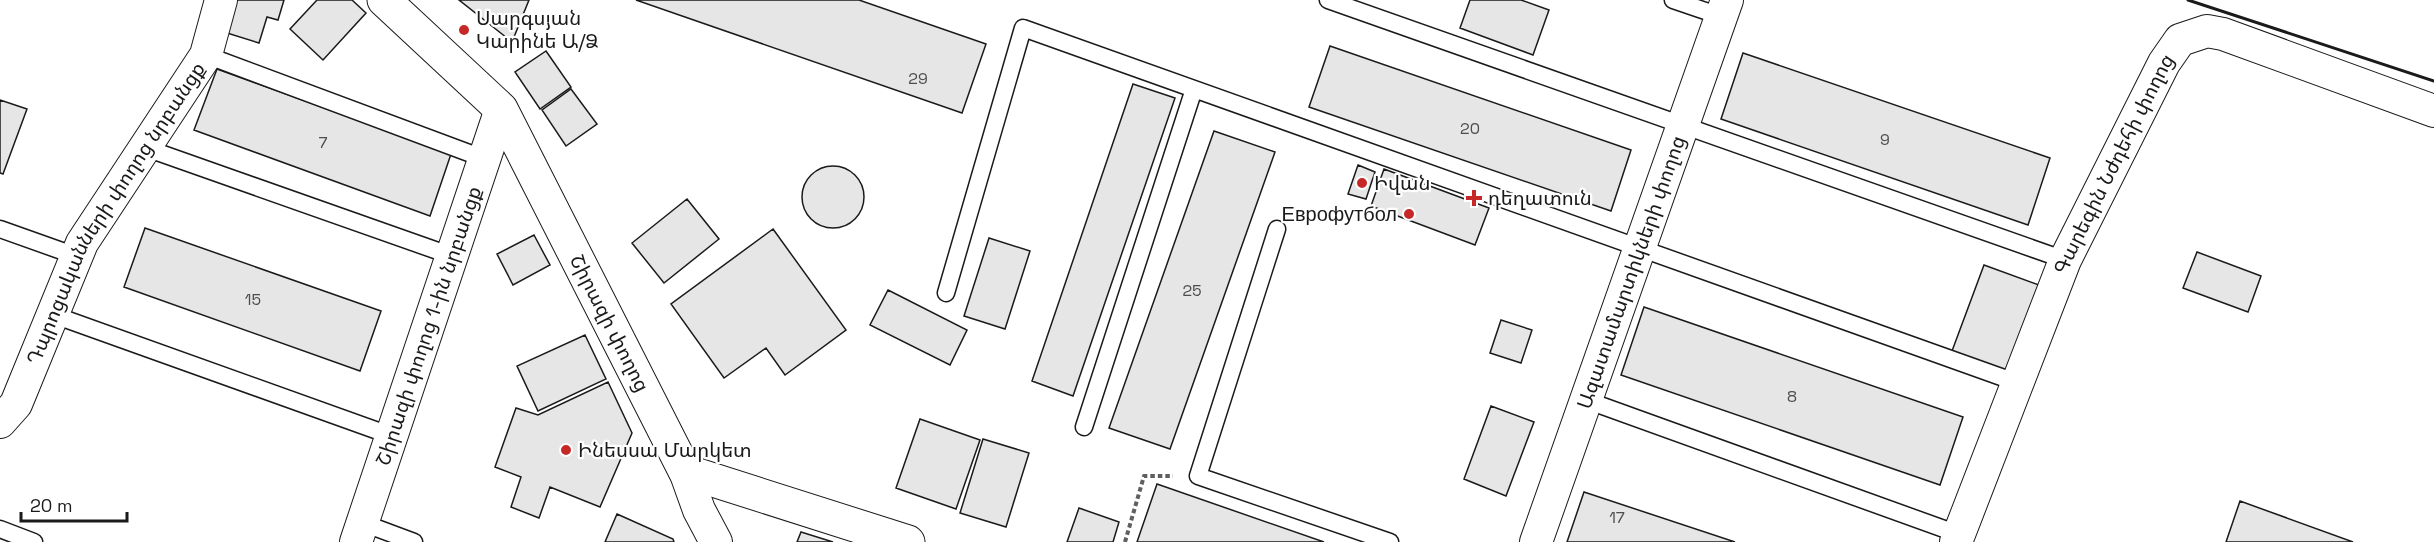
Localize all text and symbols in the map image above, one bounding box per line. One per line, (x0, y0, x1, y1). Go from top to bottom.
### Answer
place label: Սարգսյան Կարինե Ա/Ձ (476, 5, 599, 54)
marker: Սարգսյան Կարինե Ա/Ձ (457, 23, 471, 37)
street label: Գարեգին Նժդեհի փողոց (2048, 48, 2180, 278)
street label: Դպրոցականների փողոց նրբանցք (21, 57, 211, 369)
house number: 29 (908, 68, 928, 89)
house number: 20 (1460, 118, 1480, 139)
house number: 9 (1880, 129, 1890, 150)
house number: 7 (318, 132, 328, 153)
street label: Ազատամարտիկների փողոց (1571, 132, 1691, 412)
place label: Իվան (1374, 170, 1430, 196)
marker: Իվան (1355, 176, 1369, 190)
street label: Շիրազի փողոց 1-ին նրբանցք (370, 183, 487, 469)
place label: դեղատուն (1488, 185, 1592, 211)
marker: դեղատուն (1465, 189, 1483, 207)
place label: Еврофутбол (1282, 201, 1397, 227)
marker: Еврофутбол (1402, 207, 1416, 221)
street label: Շիրազի փողոց (564, 250, 656, 396)
house number: 25 (1182, 280, 1202, 301)
house number: 15 (245, 289, 261, 310)
house number: 8 (1787, 386, 1797, 407)
place label: Ինեսսա Մարկետ (578, 437, 752, 463)
marker: Ինեսսա Մարկետ (559, 443, 573, 457)
scale bar (21, 485, 128, 523)
text: 20 m (30, 494, 73, 517)
house number: 17 (1609, 507, 1625, 528)

